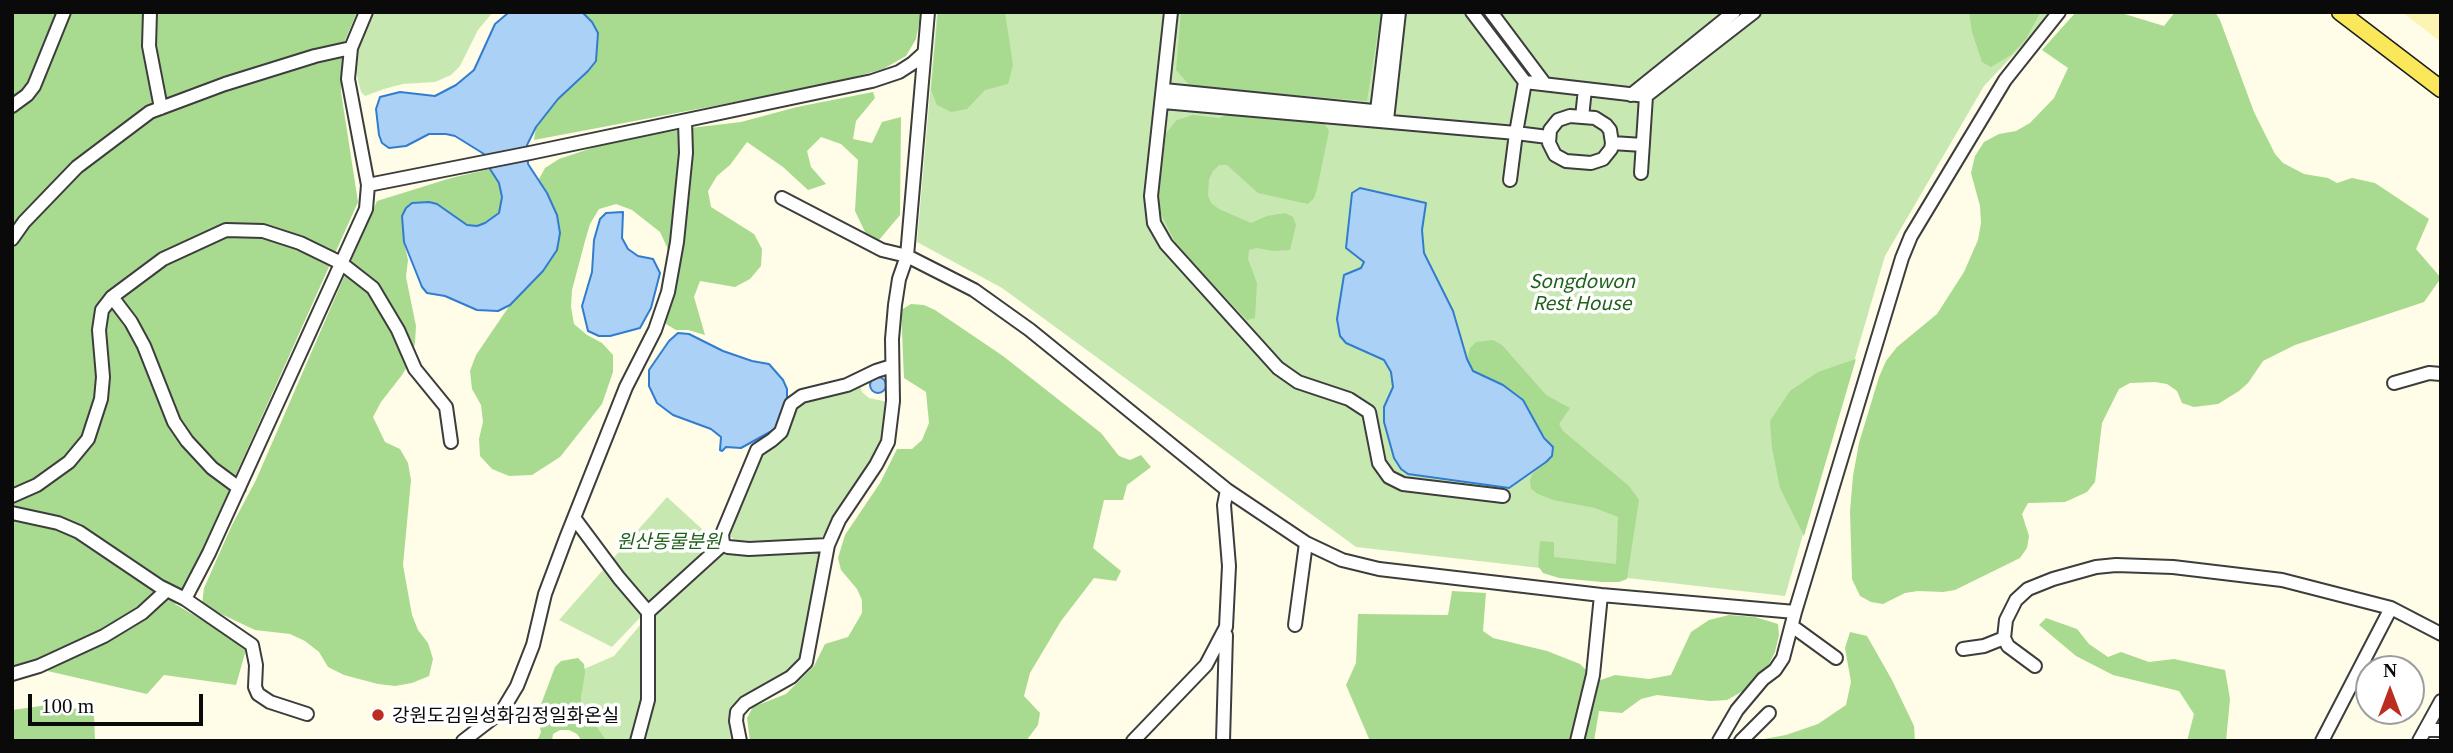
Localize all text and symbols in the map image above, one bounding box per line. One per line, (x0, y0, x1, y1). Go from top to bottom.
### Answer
park label: Songdowon Rest House (1529, 270, 1635, 314)
park label: 원산동물분원 (617, 530, 721, 552)
north arrow (2355, 655, 2425, 725)
text: N (2383, 660, 2397, 681)
scale bar (32, 680, 206, 724)
text: 100 m (41, 694, 94, 718)
place label: 강원도김일성화김정일화온실 (392, 704, 619, 726)
marker: 강원도김일성화김정일화온실 (370, 707, 386, 723)

